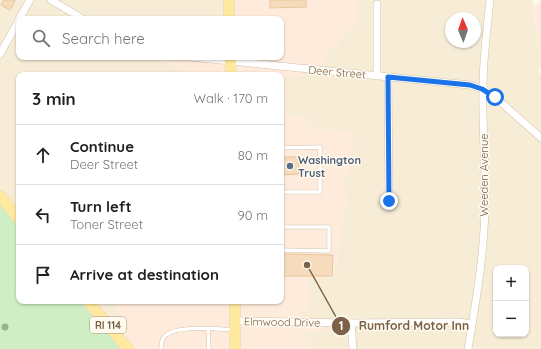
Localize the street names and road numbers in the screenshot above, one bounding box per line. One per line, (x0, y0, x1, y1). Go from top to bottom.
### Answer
street label: Deer Street (308, 63, 367, 82)
street label: Weeden Avenue (477, 134, 491, 216)
street label: Elmwood Drive (244, 314, 320, 330)
road number: RI 114 (90, 317, 126, 333)

